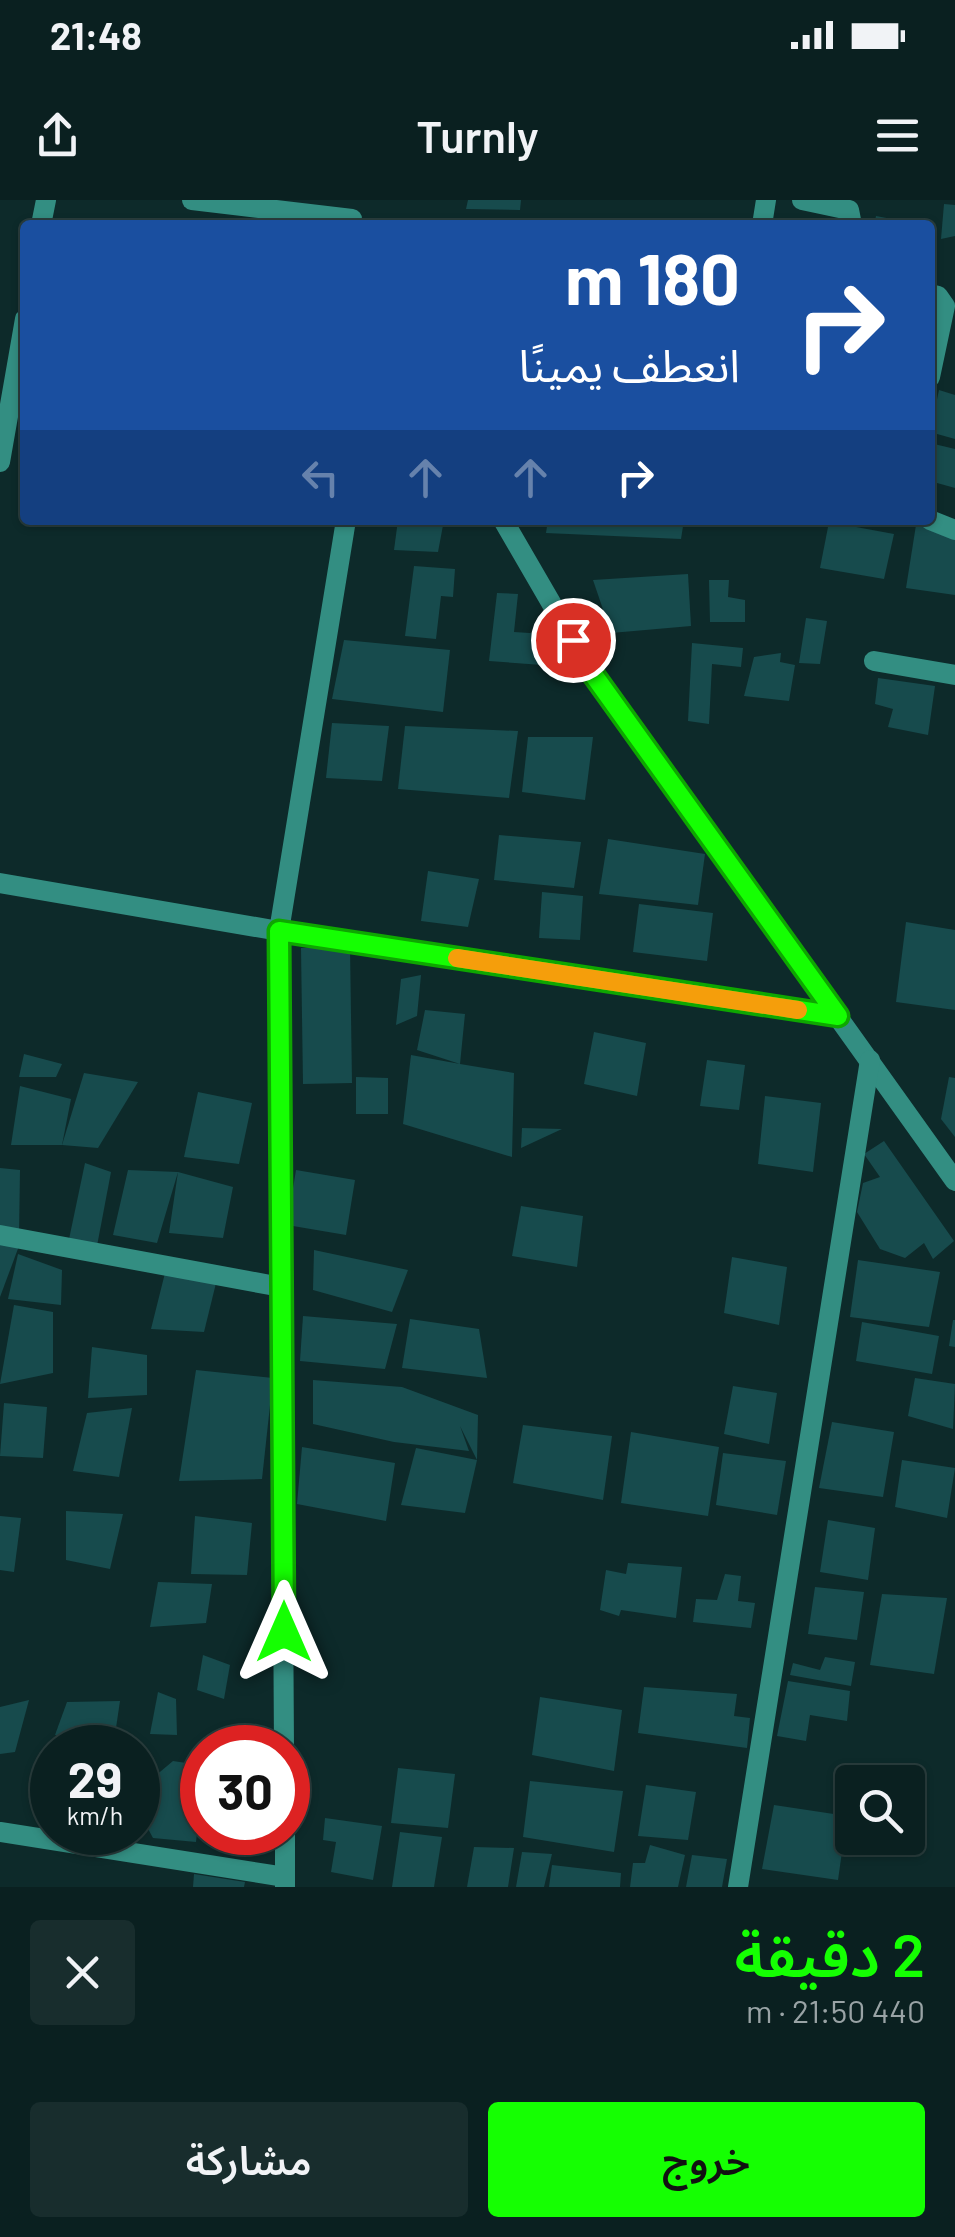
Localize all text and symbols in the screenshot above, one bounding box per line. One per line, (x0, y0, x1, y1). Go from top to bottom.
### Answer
text: 21:48 (50, 12, 142, 58)
icon: share (30, 108, 85, 163)
text: Turnly (416, 108, 539, 162)
icon: menu (870, 108, 925, 163)
text: 180 m (565, 235, 740, 319)
icon: right (775, 260, 905, 390)
text: انعطف يمينًا (519, 337, 740, 391)
icon: left (293, 450, 348, 505)
icon: ahead (398, 450, 453, 505)
icon: ahead (503, 450, 558, 505)
icon: right (608, 450, 663, 505)
pin (531, 598, 616, 683)
icon: arrive (546, 613, 601, 668)
position arrow (232, 1580, 336, 1684)
speed limit sign: 30 (180, 1725, 310, 1855)
text: 29 (68, 1748, 122, 1808)
map controls (835, 1765, 925, 1855)
button: search (835, 1765, 925, 1855)
text: km/h (67, 1800, 123, 1830)
text: 2 دقيقة (734, 1917, 925, 1989)
button: close (30, 1920, 135, 2025)
text: 440 m · 21:50 (746, 1991, 925, 2029)
button: مشاركة (30, 2102, 468, 2217)
button: خروج (488, 2102, 925, 2217)

